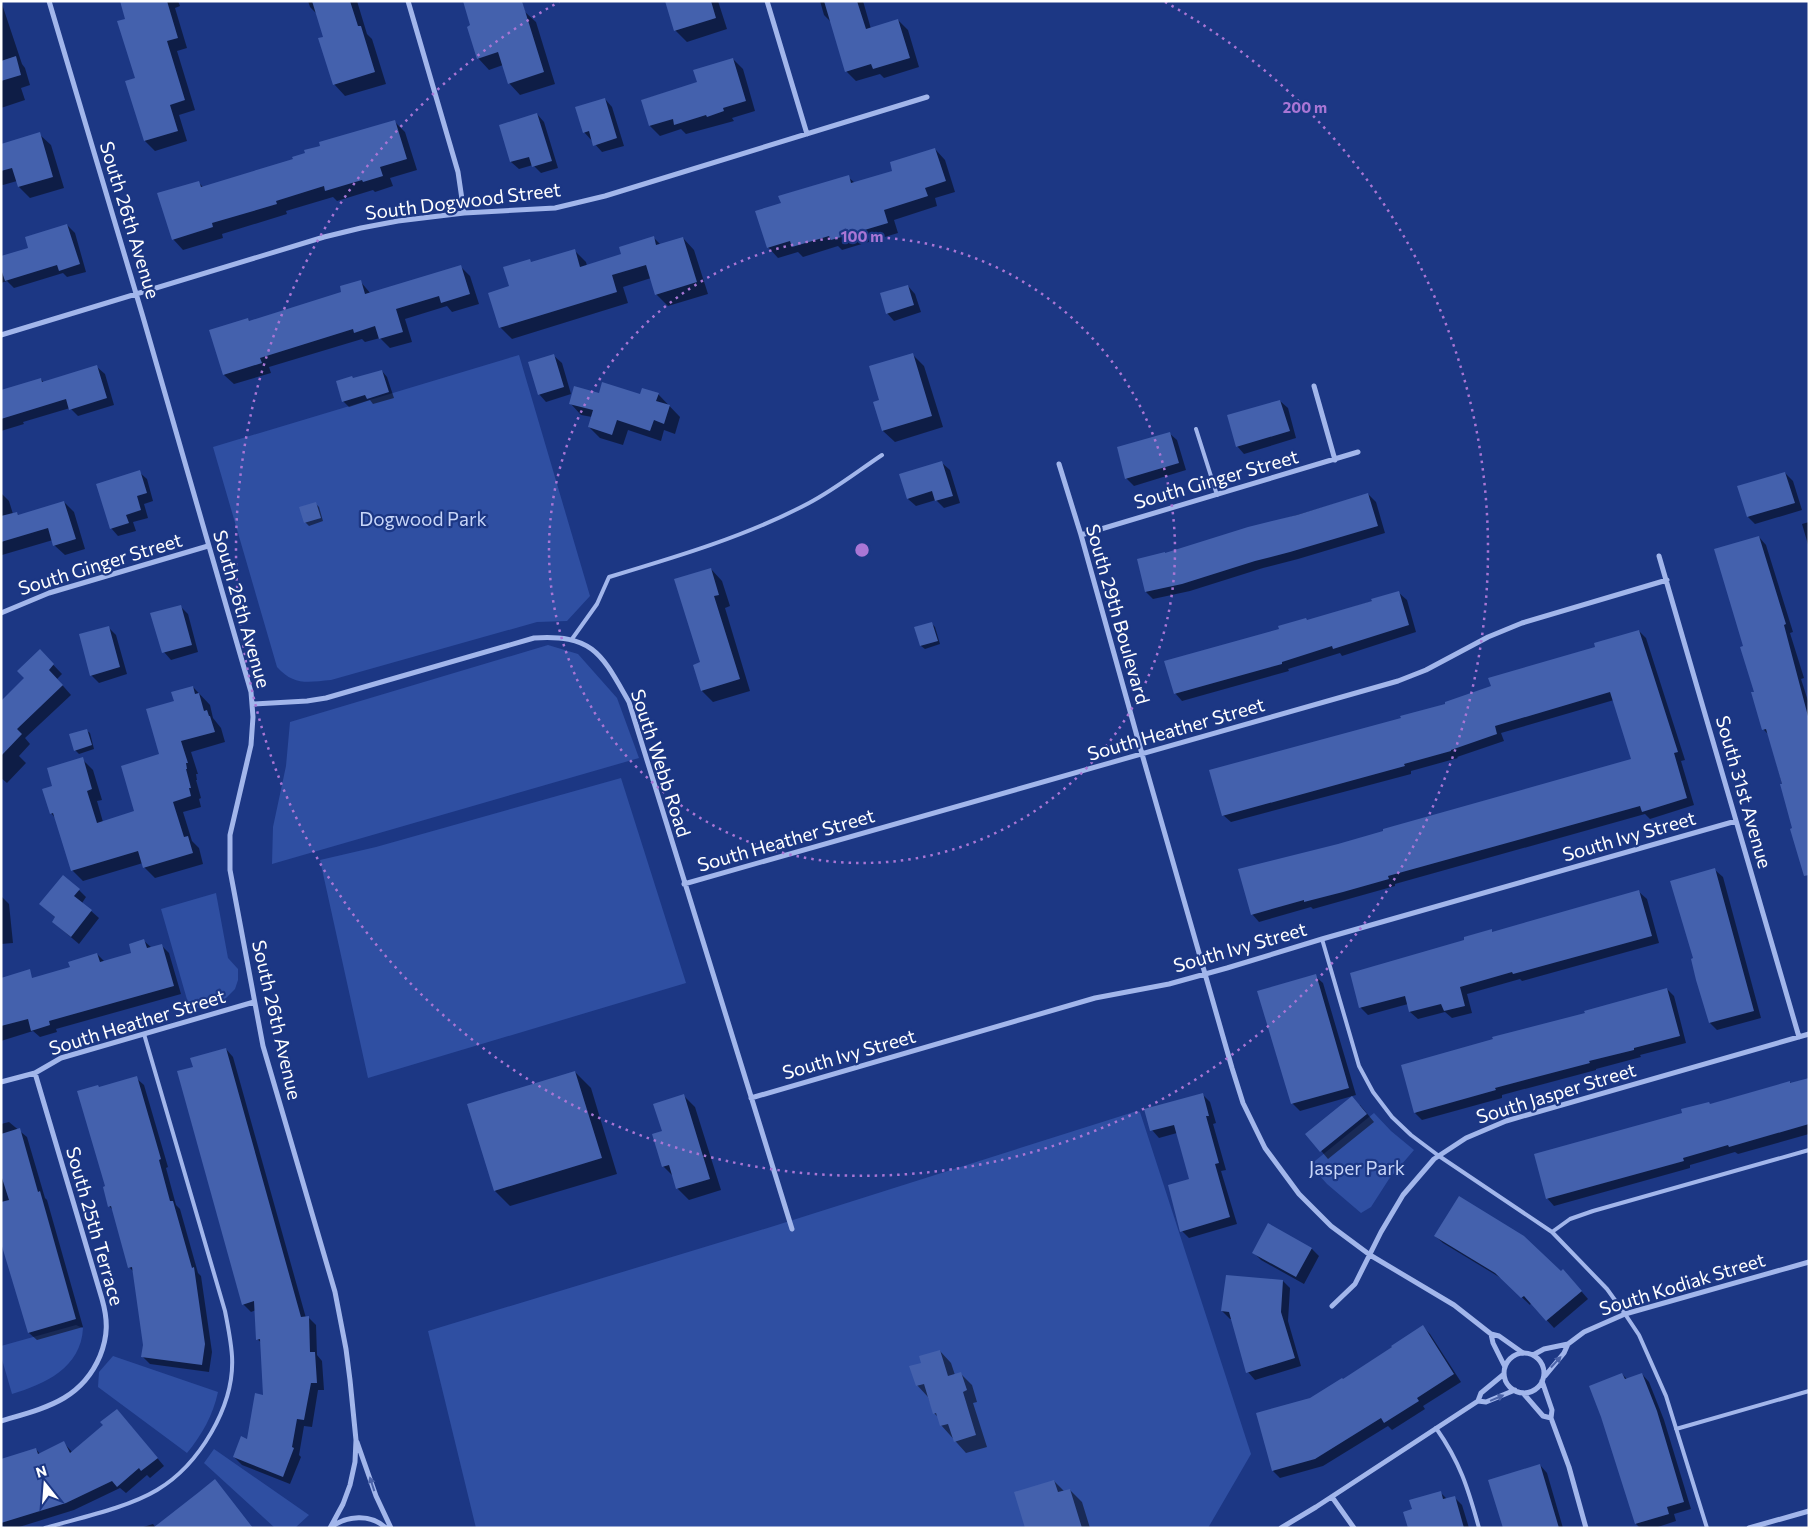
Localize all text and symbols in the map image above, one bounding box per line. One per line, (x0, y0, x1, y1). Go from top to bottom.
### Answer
text: 200 m (1283, 98, 1327, 116)
street label: South 26th Avenue (96, 139, 165, 301)
street label: South Dogwood Street (364, 177, 562, 224)
text: 100 m (841, 227, 883, 245)
street label: South Ginger Street (1131, 444, 1301, 513)
park label: Dogwood Park (359, 507, 487, 530)
street label: South 29th Boulevard (1082, 521, 1155, 707)
street label: South 26th Avenue (209, 527, 276, 690)
street label: South Ginger Street (15, 528, 185, 599)
centre of rings (853, 541, 871, 559)
street label: South Webb Road (627, 686, 696, 840)
street label: South Heather Street (1085, 692, 1267, 765)
street label: South 31st Avenue (1712, 713, 1777, 871)
street label: South Heather Street (695, 803, 877, 876)
street label: South Ivy Street (1560, 805, 1698, 866)
street label: South Ivy Street (1171, 916, 1309, 977)
street label: South 26th Avenue (248, 938, 307, 1102)
street label: South Heather Street (46, 984, 228, 1059)
street label: South Ivy Street (780, 1023, 918, 1084)
street label: South Jasper Street (1473, 1057, 1639, 1128)
street label: South 25th Terrace (62, 1144, 129, 1308)
park label: Jasper Park (1309, 1156, 1405, 1179)
street label: South Kodiak Street (1596, 1247, 1768, 1320)
one-way arrow (1550, 1356, 1562, 1368)
one-way arrow (1490, 1393, 1504, 1401)
north arrow (20, 1459, 70, 1509)
text: N (34, 1461, 49, 1481)
one-way arrow (367, 1477, 375, 1492)

